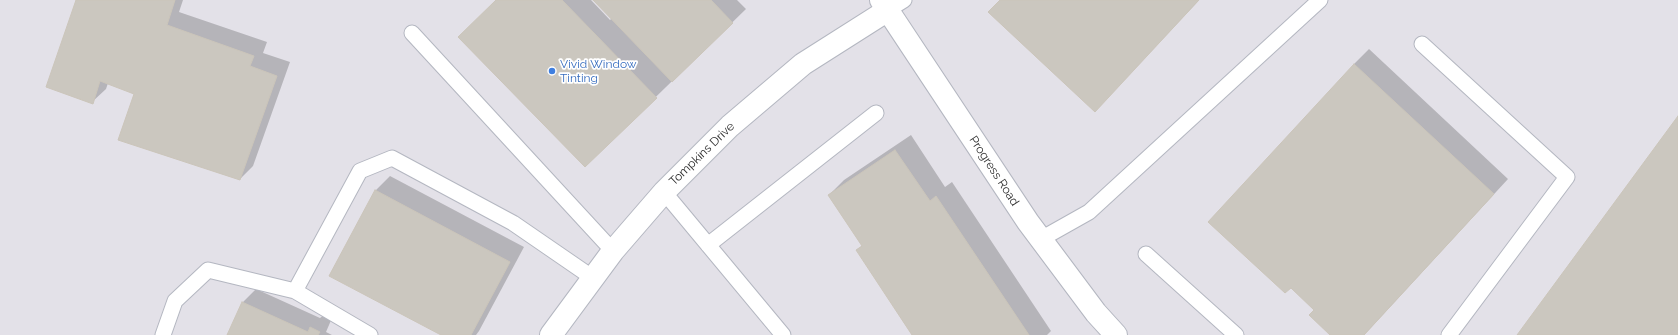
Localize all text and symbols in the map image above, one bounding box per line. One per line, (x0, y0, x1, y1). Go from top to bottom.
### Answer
place label: Vivid Window Tinting (560, 57, 637, 85)
marker: Vivid Window Tinting (547, 66, 557, 76)
street label: Tompkins Drive (666, 119, 738, 189)
street label: Progress Road (966, 133, 1022, 209)

